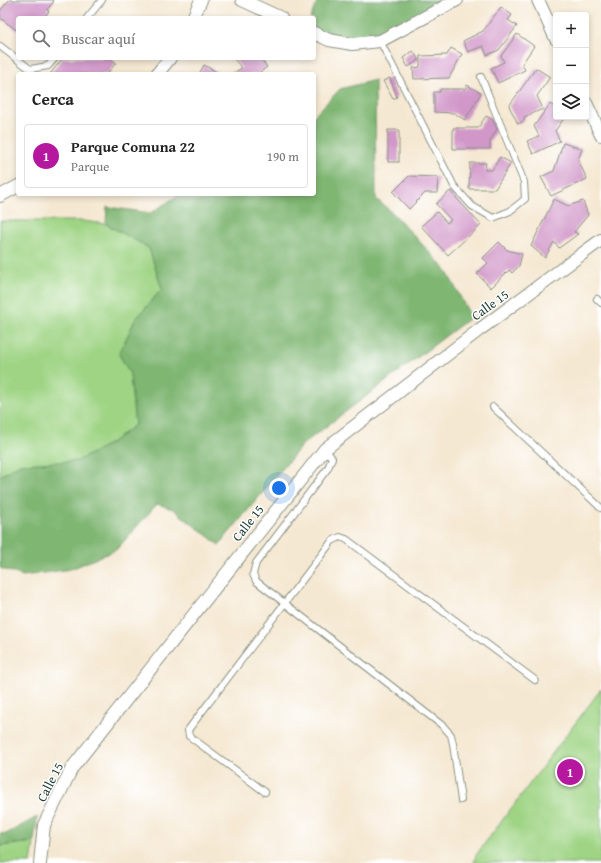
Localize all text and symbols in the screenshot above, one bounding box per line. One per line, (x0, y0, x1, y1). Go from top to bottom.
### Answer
map controls (553, 12, 589, 120)
button: + (553, 12, 589, 48)
search box (16, 16, 316, 60)
icon: search (30, 27, 52, 49)
text: Buscar aquí (62, 28, 135, 49)
button: − (553, 48, 589, 84)
button: layers (553, 84, 589, 120)
text: Cerca (32, 86, 74, 111)
text: Parque Comuna 22 (71, 136, 195, 157)
text: 1 (43, 147, 49, 166)
text: 190 m (267, 147, 299, 166)
text: Parque (71, 157, 109, 176)
street label: Calle 15 (467, 285, 513, 325)
your location (269, 478, 289, 498)
street label: Calle 15 (228, 501, 268, 545)
pin: 1 (557, 757, 583, 787)
street label: Calle 15 (32, 759, 68, 805)

